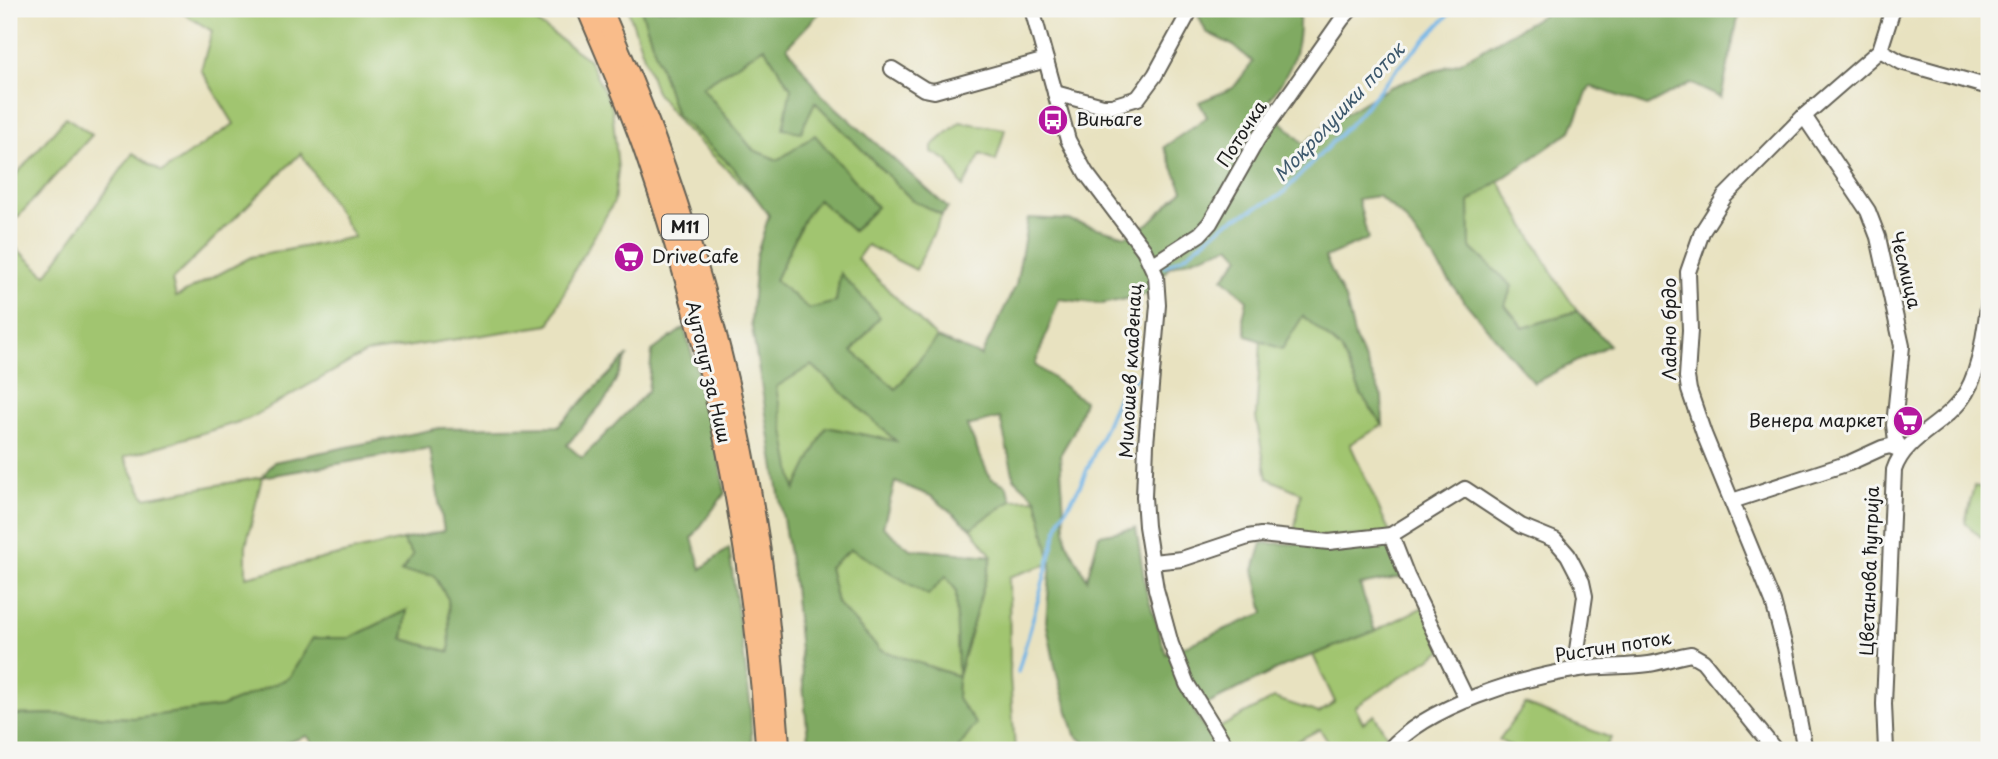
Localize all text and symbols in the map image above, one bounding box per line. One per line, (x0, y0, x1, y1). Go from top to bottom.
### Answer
water label: Мокролушки поток (1267, 35, 1411, 187)
street label: Поточка (1209, 94, 1273, 172)
bus stop icon: Вињаге (1036, 103, 1070, 137)
place label: Вињаге (1076, 105, 1142, 132)
road number: M11 (662, 215, 708, 240)
street label: Чесмица (1884, 228, 1929, 312)
supermarket icon: DriveCafe (612, 240, 646, 274)
place label: DriveCafe (652, 242, 739, 269)
street label: Ладно брдо (1655, 278, 1682, 380)
street label: Милошев кладенац (1111, 283, 1148, 459)
street label: Аутопут за Ниш (680, 298, 739, 445)
supermarket icon: Венера маркет (1891, 404, 1925, 438)
place label: Венера маркет (1748, 406, 1885, 433)
street label: Цветанова ћуприја (1852, 485, 1885, 656)
street label: Ристин поток (1553, 623, 1673, 668)

